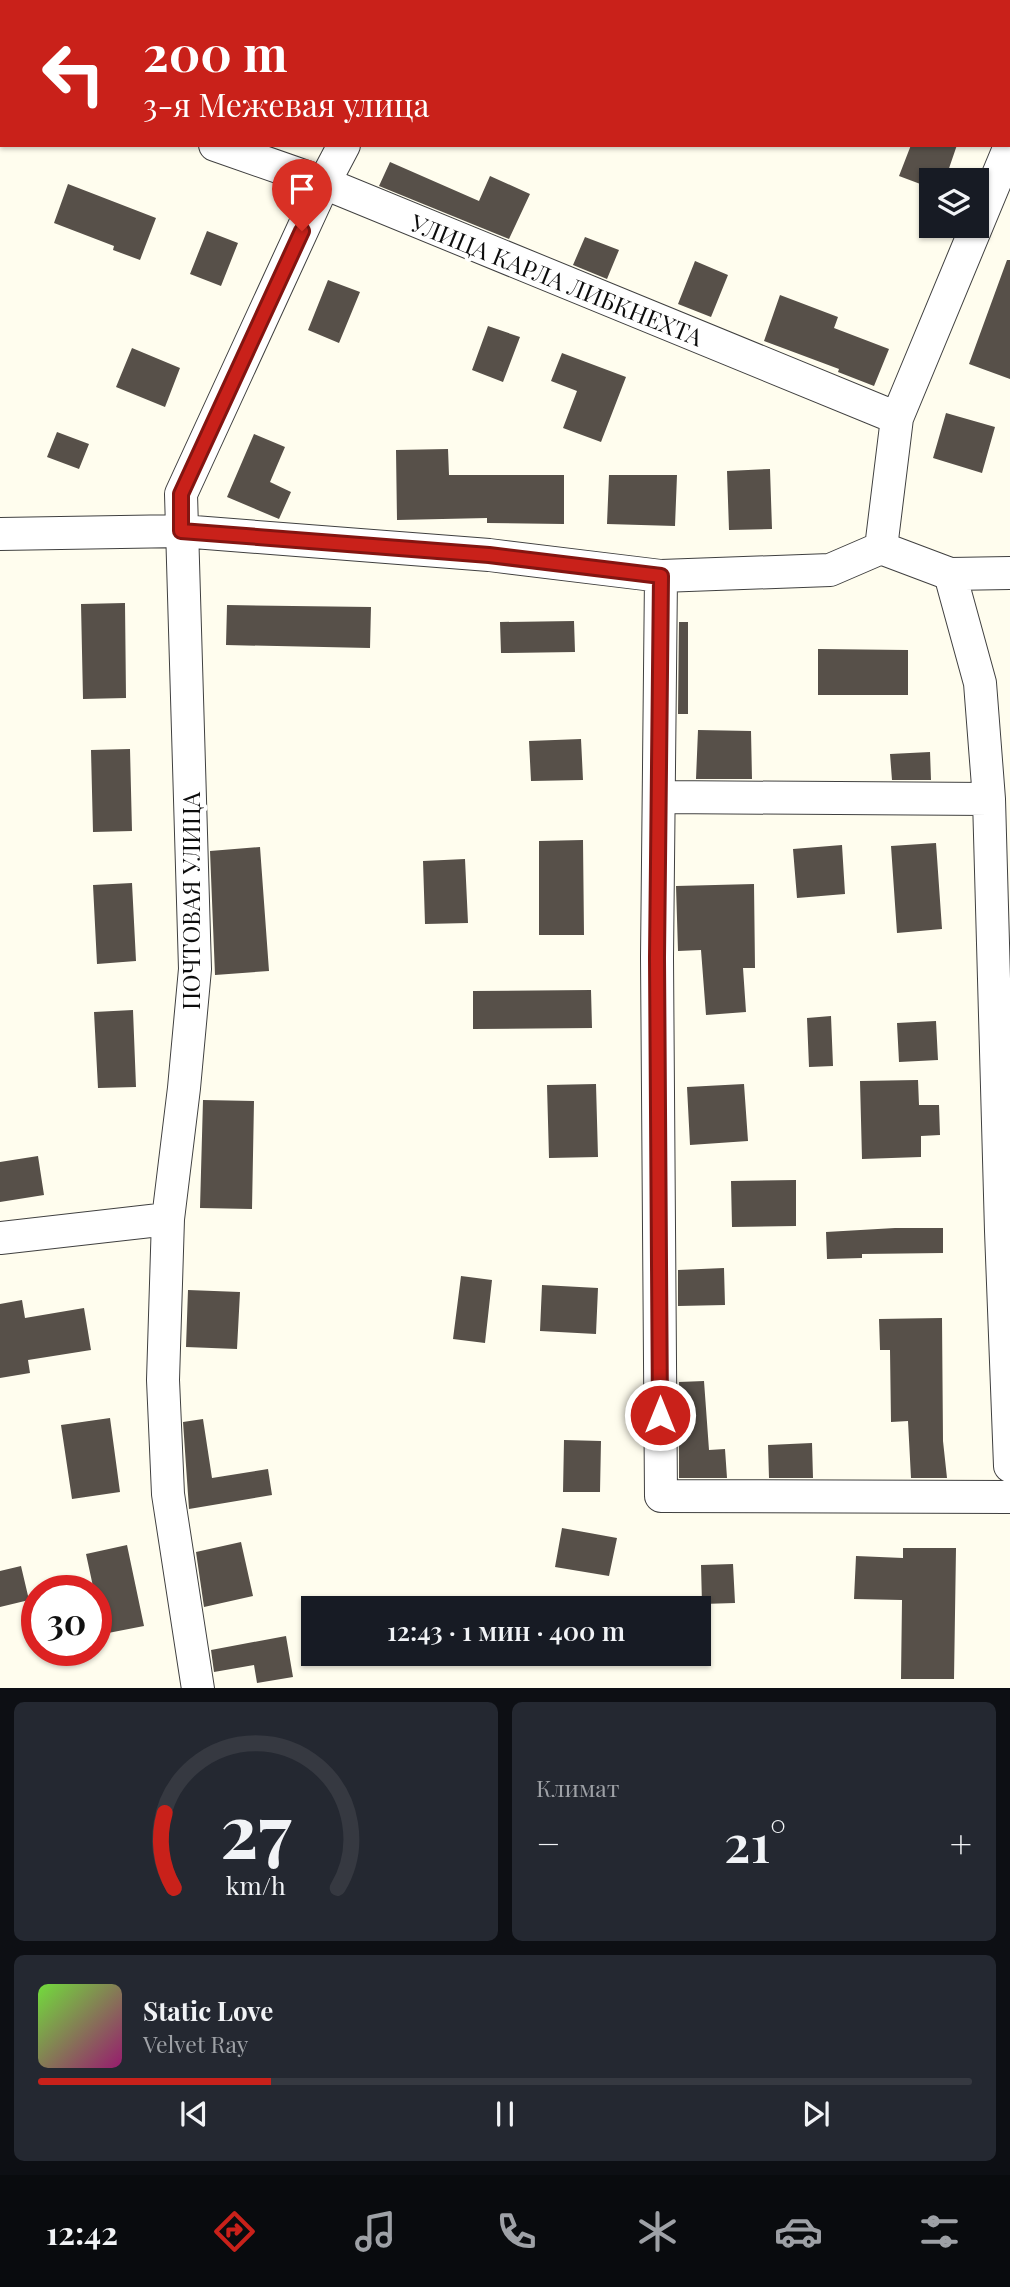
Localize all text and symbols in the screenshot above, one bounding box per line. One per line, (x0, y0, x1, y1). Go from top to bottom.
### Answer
text: 200 m (143, 19, 288, 84)
icon: left (28, 28, 119, 119)
text: 3-я Межевая улица (143, 82, 429, 125)
pin (272, 159, 332, 231)
map controls (919, 168, 989, 238)
button: layers (919, 168, 989, 238)
icon: arrive (283, 170, 321, 208)
street label: УЛИЦА КАРЛА ЛИБКНЕХТА (405, 205, 709, 353)
street label: ПОЧТОВАЯ УЛИЦА (174, 791, 206, 1010)
position arrow (623, 1378, 697, 1452)
speed limit sign: 30 (21, 1575, 112, 1666)
text: 12:43 · 1 мин · 400 m (387, 1613, 625, 1648)
text: Климат (536, 1772, 619, 1803)
text: 27 (220, 1779, 292, 1876)
text: 21° (724, 1807, 786, 1876)
text: − (536, 1817, 561, 1868)
text: + (950, 1817, 972, 1868)
text: km/h (226, 1867, 286, 1900)
text: Static Love (143, 1993, 273, 2028)
text: Velvet Ray (143, 2028, 248, 2059)
icon: previous (175, 2095, 213, 2133)
icon: pause (486, 2095, 524, 2133)
icon: next (797, 2095, 835, 2133)
icon: directions (210, 2207, 259, 2256)
icon: music (351, 2207, 400, 2256)
icon: phone (492, 2207, 541, 2256)
icon: climate (633, 2207, 682, 2256)
icon: car (774, 2207, 823, 2256)
icon: filters (915, 2207, 964, 2256)
text: 12:42 (46, 2210, 118, 2253)

